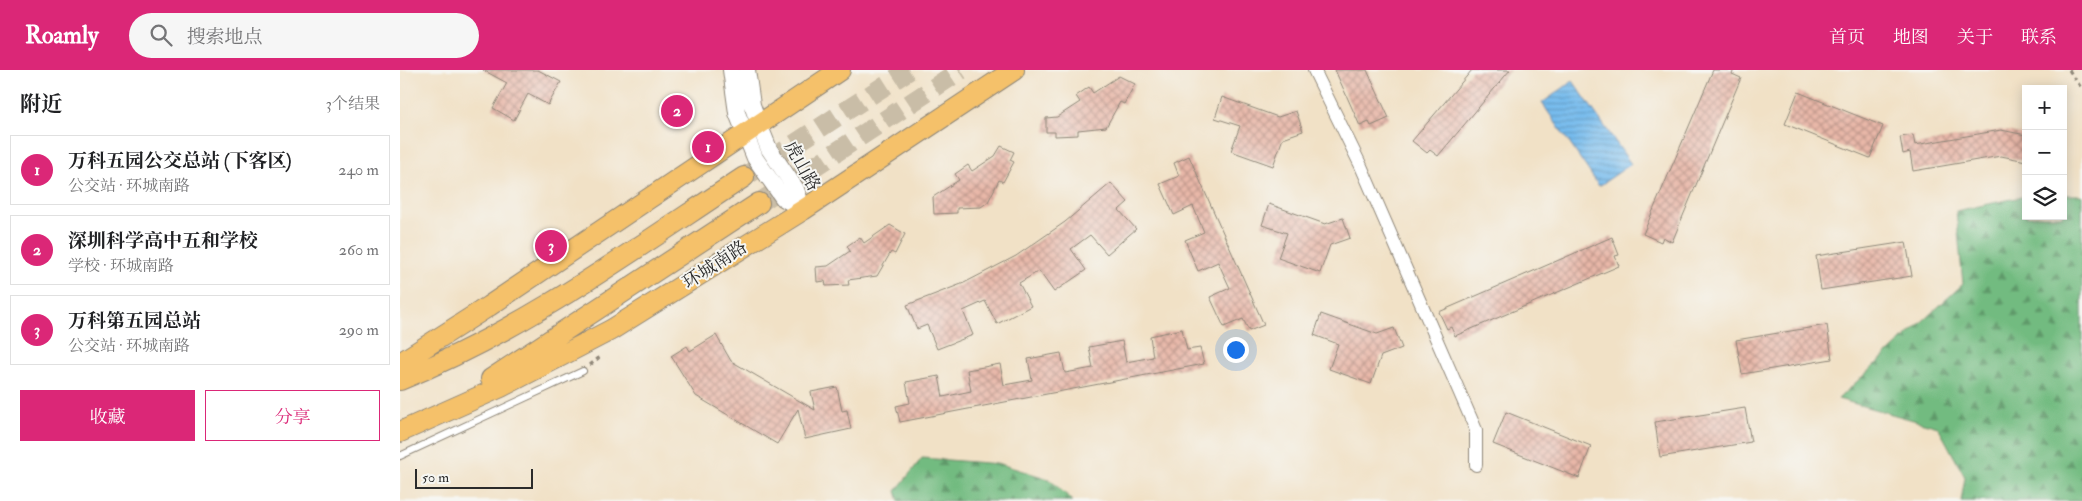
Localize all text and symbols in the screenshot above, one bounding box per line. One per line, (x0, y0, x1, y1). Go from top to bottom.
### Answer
search box (129, 13, 479, 58)
text: Roamly (25, 20, 99, 51)
icon: search (147, 21, 175, 49)
text: 搜索地点 (187, 25, 263, 49)
text: 首页 (1829, 26, 1865, 49)
text: 地图 (1893, 26, 1929, 49)
text: 关于 (1957, 26, 1993, 49)
text: 联系 (2021, 26, 2057, 49)
map controls (2022, 85, 2067, 220)
button: + (2022, 85, 2067, 130)
text: 附近 (20, 91, 62, 118)
pin: 2 (661, 92, 693, 130)
text: 3个结果 (326, 94, 380, 114)
pin: 1 (692, 128, 724, 166)
button: − (2022, 130, 2067, 175)
street label: 虎山路 (779, 137, 825, 195)
text: 万科五园公交总站 (下客区) (68, 149, 291, 173)
text: 1 (34, 160, 40, 180)
text: 240 m (338, 160, 379, 180)
button: layers (2022, 175, 2067, 220)
text: 公交站 · 环城南路 (68, 176, 190, 196)
pin: 3 (535, 227, 567, 265)
text: 深圳科学高中五和学校 (68, 229, 258, 253)
street label: 环城南路 (679, 236, 751, 294)
text: 2 (33, 240, 41, 260)
text: 260 m (339, 240, 379, 260)
text: 学校 · 环城南路 (68, 256, 174, 276)
text: 万科第五园总站 (68, 309, 201, 333)
text: 3 (34, 320, 40, 340)
text: 290 m (339, 320, 379, 340)
text: 公交站 · 环城南路 (68, 336, 190, 356)
your location (1223, 337, 1249, 363)
button: 收藏 (20, 390, 195, 441)
button: 分享 (205, 390, 380, 441)
scale bar (415, 466, 532, 489)
text: 50 m (422, 469, 449, 486)

